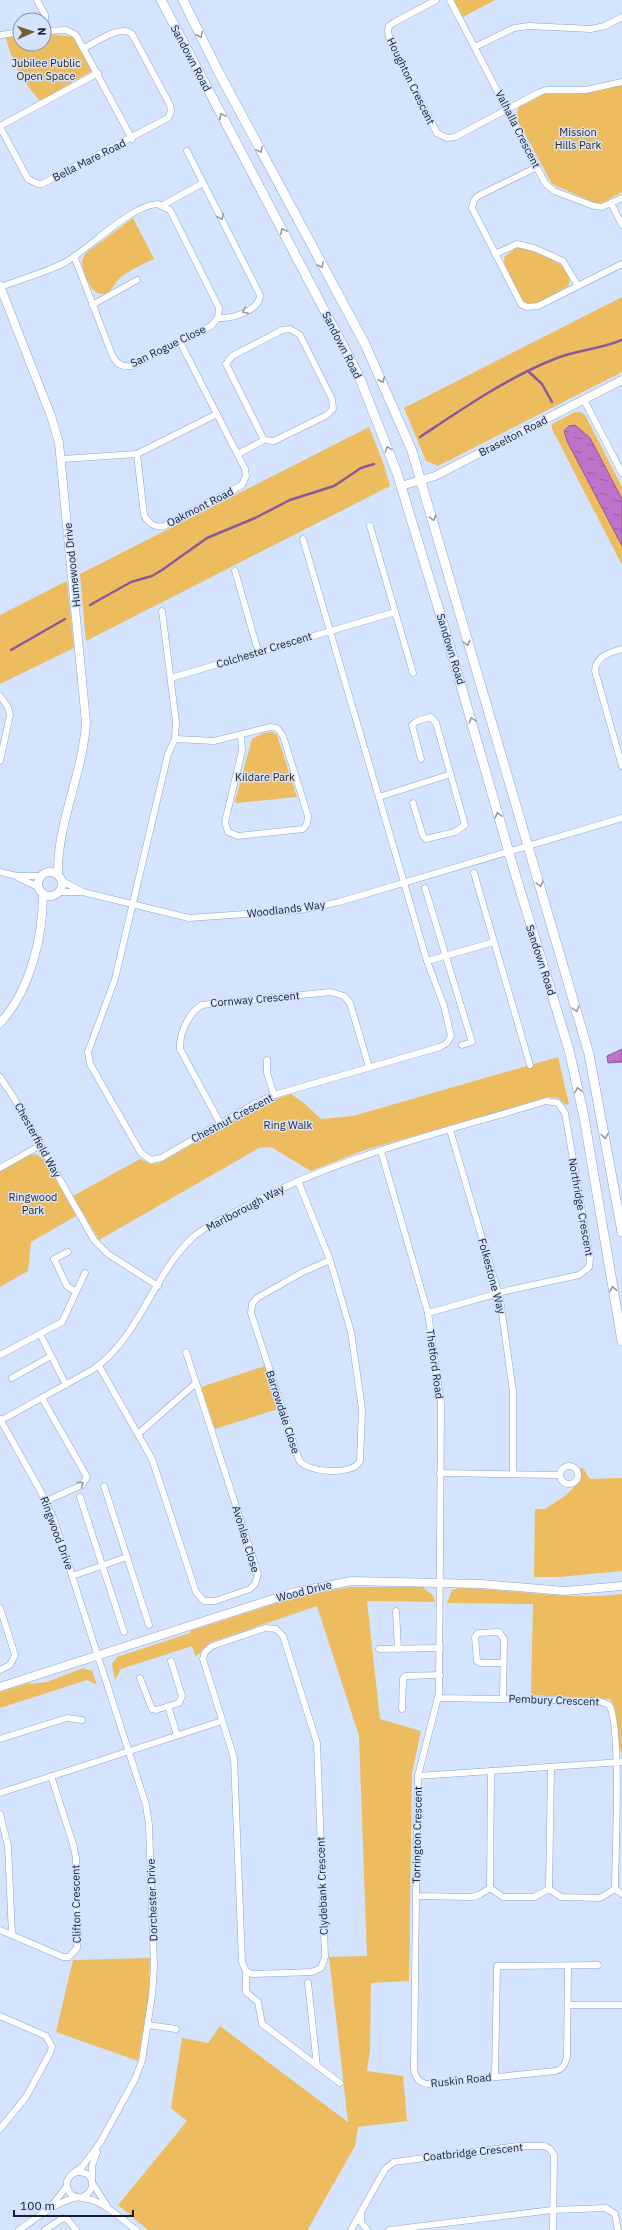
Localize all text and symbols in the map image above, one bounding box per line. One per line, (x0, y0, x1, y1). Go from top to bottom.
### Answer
north arrow (12, 12, 52, 52)
street label: Sandown Road (168, 22, 214, 94)
text: N (35, 27, 49, 36)
one-way arrow (195, 31, 203, 38)
street label: Houghton Crescent (384, 35, 438, 127)
park label: Jubilee Public Open Space (11, 56, 81, 83)
street label: Valhalla Crescent (492, 88, 544, 170)
one-way arrow (219, 113, 227, 121)
park label: Mission Hills Park (555, 125, 602, 152)
street label: Bella Mare Road (50, 136, 128, 184)
one-way arrow (255, 146, 263, 153)
one-way arrow (216, 213, 224, 221)
one-way arrow (280, 228, 288, 235)
one-way arrow (317, 261, 324, 268)
one-way arrow (241, 306, 249, 314)
street label: Sandown Road (319, 309, 365, 381)
street label: San Rogue Close (128, 322, 208, 370)
one-way arrow (377, 375, 385, 383)
street label: Braselton Road (476, 413, 550, 459)
one-way arrow (384, 446, 393, 453)
street label: Oakmont Road (164, 484, 236, 530)
one-way arrow (428, 514, 437, 521)
street label: Humewood Drive (61, 522, 83, 608)
street label: Sandown Road (434, 612, 468, 686)
street label: Colchester Crescent (214, 629, 314, 671)
one-way arrow (463, 640, 471, 646)
one-way arrow (468, 717, 477, 724)
park label: Kildare Park (235, 770, 295, 784)
one-way arrow (495, 812, 503, 819)
one-way arrow (535, 881, 544, 888)
street label: Woodlands Way (246, 897, 326, 921)
street label: Sandown Road (523, 923, 559, 997)
street label: Cornway Crescent (210, 988, 300, 1010)
one-way arrow (571, 1005, 580, 1012)
one-way arrow (574, 1086, 582, 1093)
street label: Chestnut Crescent (189, 1090, 276, 1146)
street label: Chesterfield Way (12, 1100, 65, 1180)
park label: Ring Walk (264, 1118, 313, 1132)
one-way arrow (601, 1132, 609, 1139)
street label: Northridge Crescent (565, 1157, 597, 1257)
street label: Marlborough Way (204, 1181, 287, 1234)
park label: Ringwood Park (9, 1190, 57, 1217)
street label: Folkestone Way (475, 1237, 509, 1316)
one-way arrow (609, 1285, 618, 1292)
street label: Thetford Road (423, 1328, 447, 1400)
street label: Barrowdale Close (263, 1369, 303, 1455)
one-way arrow (76, 1482, 83, 1489)
street label: Ringwood Drive (37, 1494, 77, 1572)
street label: Avonlea Close (229, 1504, 263, 1574)
street label: Wood Drive (275, 1577, 333, 1605)
street label: Pembury Crescent (508, 1691, 600, 1709)
street label: Torrington Crescent (409, 1786, 425, 1884)
street label: Clydebank Crescent (313, 1837, 331, 1935)
street label: Dorchester Drive (144, 1858, 160, 1942)
street label: Clifton Crescent (68, 1864, 84, 1944)
street label: Ruskin Road (430, 2070, 492, 2090)
street label: Coatbridge Crescent (422, 2140, 524, 2164)
scale bar (14, 2192, 133, 2218)
text: 100 m (20, 2198, 55, 2213)

